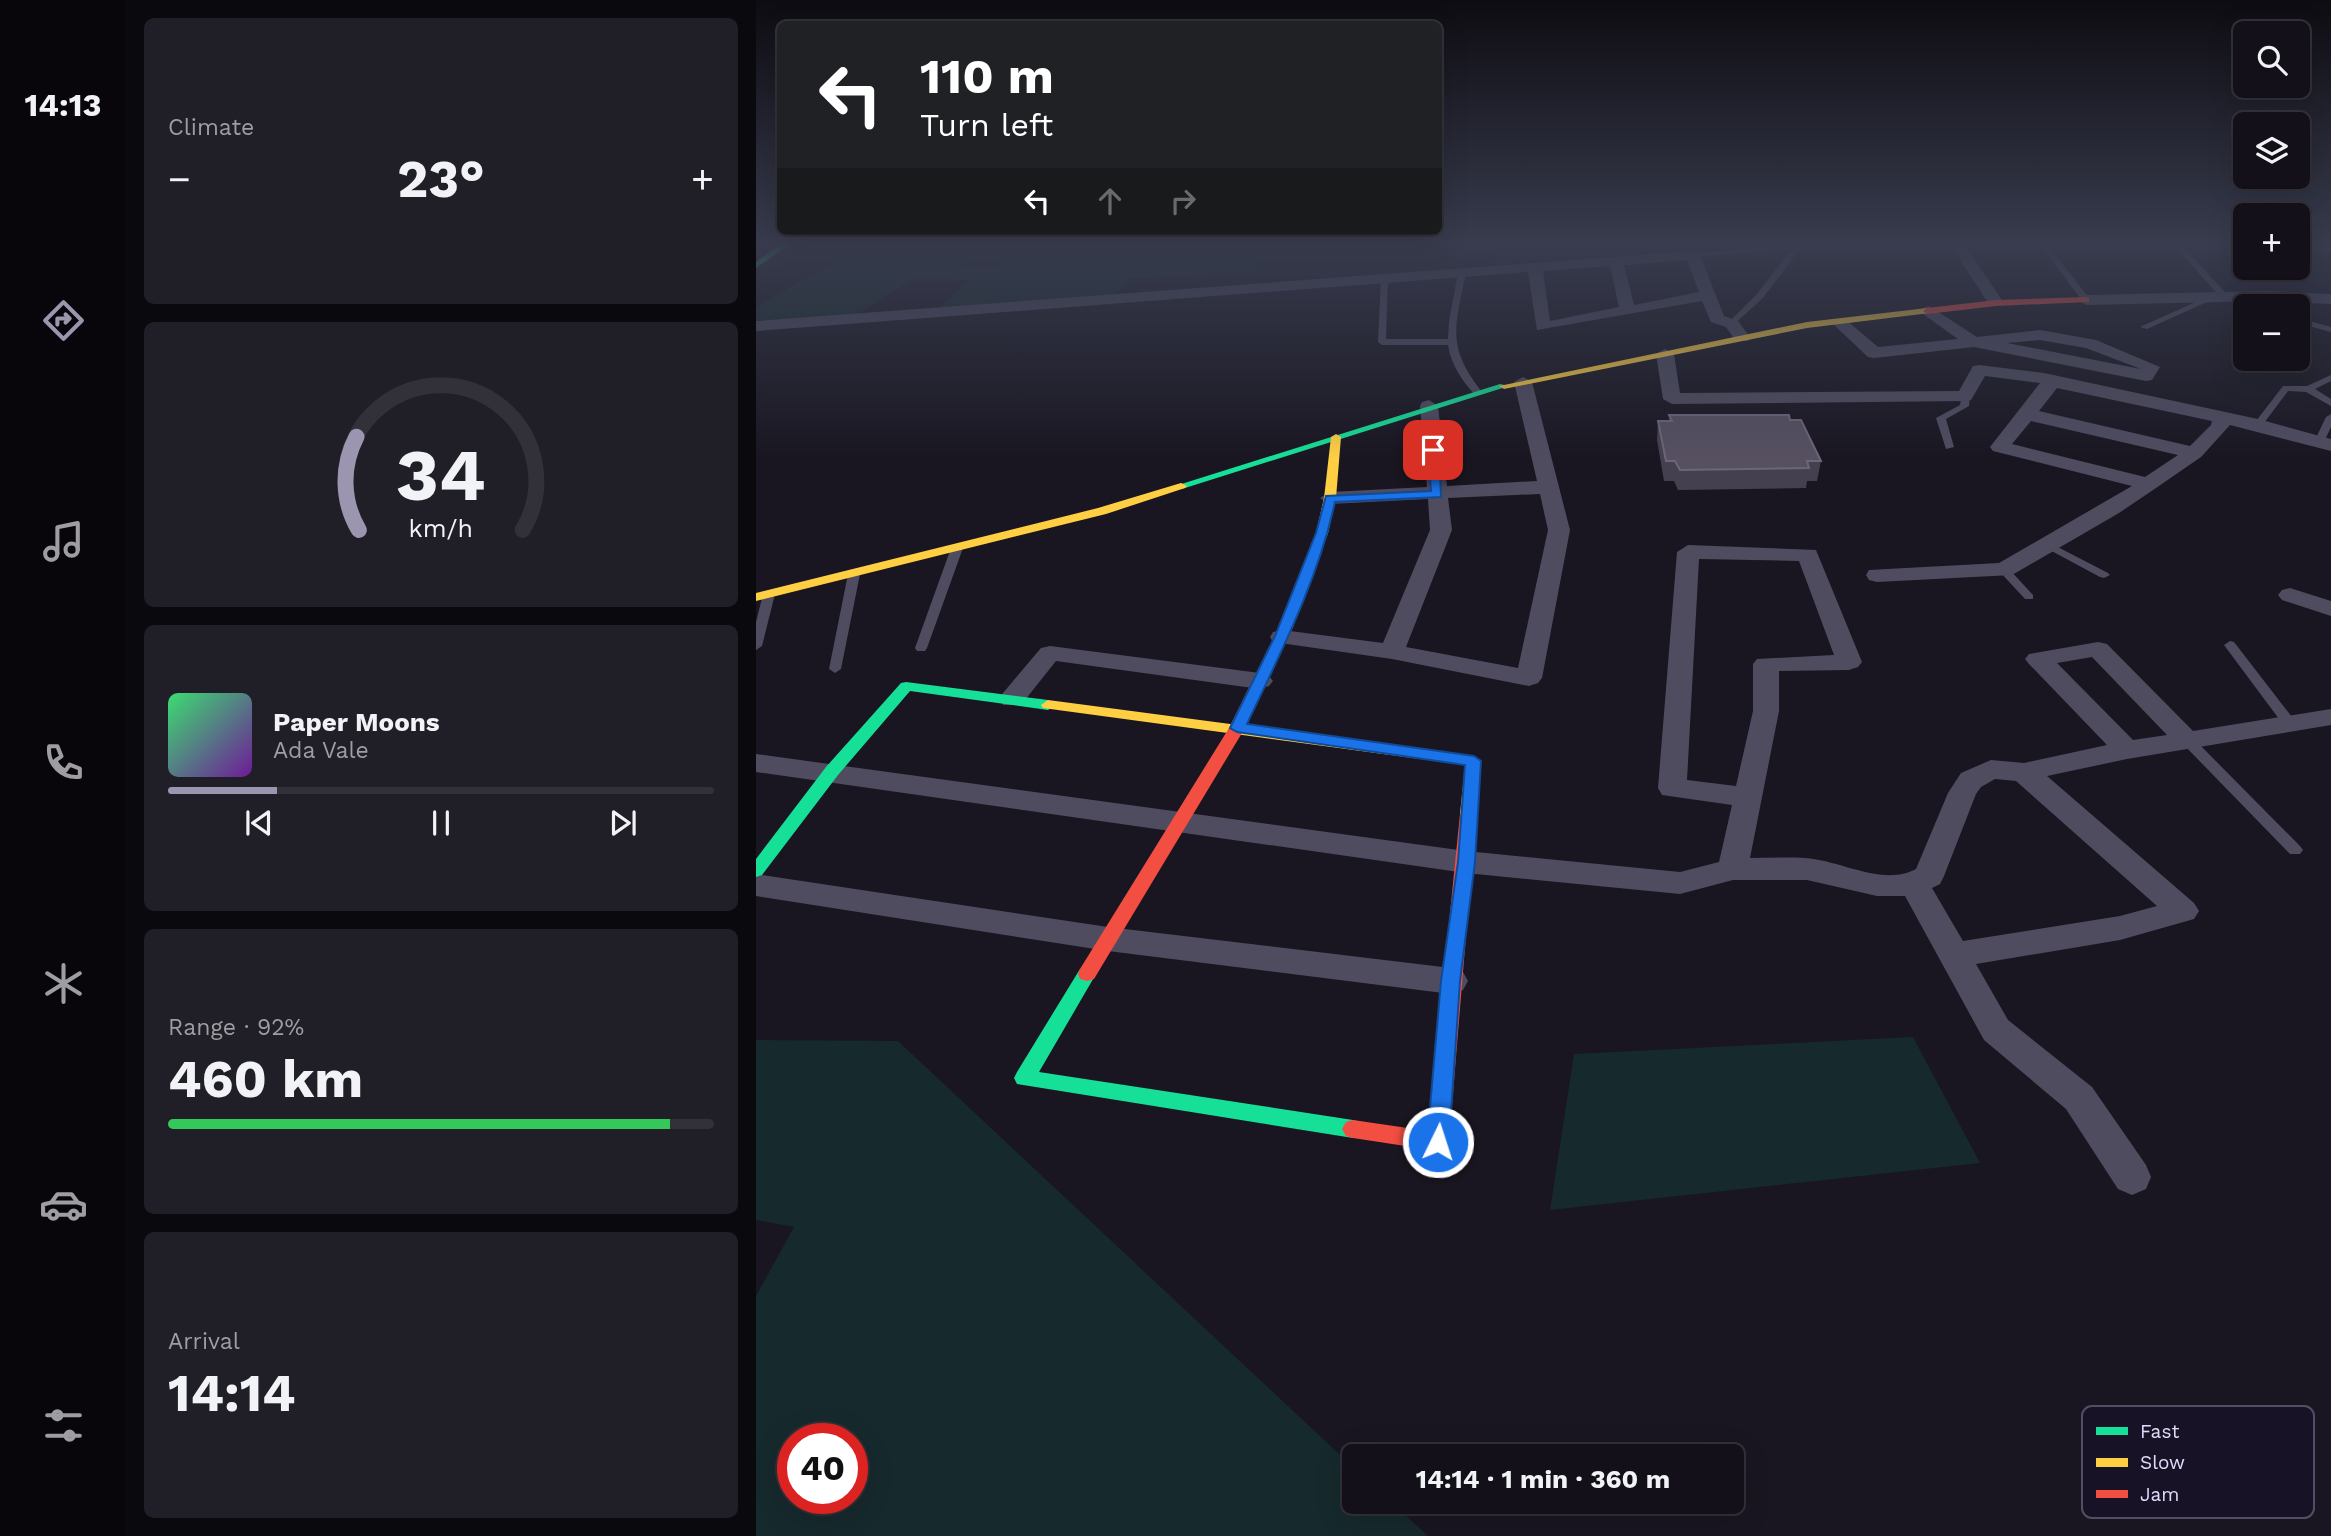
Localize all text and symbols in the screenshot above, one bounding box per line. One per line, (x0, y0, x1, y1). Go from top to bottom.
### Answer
map controls (2233, 21, 2310, 371)
button: search (2233, 21, 2310, 98)
text: 110 m (920, 47, 1054, 105)
icon: left (805, 49, 896, 140)
text: 14:13 (25, 86, 101, 124)
text: Turn left (920, 106, 1053, 144)
button: layers (2233, 112, 2310, 189)
text: Climate (168, 114, 254, 141)
text: 23° (397, 149, 485, 210)
text: − (168, 157, 191, 201)
text: + (691, 157, 714, 201)
icon: left (1018, 182, 1056, 220)
icon: ahead (1091, 182, 1129, 220)
icon: right (1164, 182, 1202, 220)
button: + (2233, 203, 2310, 280)
button: − (2233, 294, 2310, 371)
icon: directions (39, 296, 88, 345)
pin (1403, 420, 1463, 480)
icon: arrive (1414, 431, 1452, 469)
text: 34 (396, 433, 486, 519)
text: km/h (409, 514, 473, 543)
icon: music (39, 517, 88, 566)
text: Paper Moons (273, 707, 440, 737)
text: Ada Vale (273, 737, 369, 764)
icon: phone (39, 738, 88, 787)
icon: previous (240, 804, 278, 842)
icon: pause (422, 804, 460, 842)
icon: next (604, 804, 642, 842)
icon: climate (39, 959, 88, 1008)
text: Range · 92% (168, 1014, 304, 1041)
text: 460 km (168, 1049, 363, 1110)
position arrow (1401, 1105, 1475, 1179)
icon: car (39, 1180, 88, 1229)
text: Arrival (168, 1328, 240, 1355)
text: 14:14 (168, 1363, 296, 1424)
icon: filters (39, 1401, 88, 1450)
legend (2082, 1406, 2314, 1518)
text: Fast (2140, 1420, 2179, 1443)
speed limit sign: 40 (777, 1423, 868, 1514)
text: Slow (2140, 1451, 2185, 1474)
text: 14:14 · 1 min · 360 m (1416, 1464, 1670, 1494)
text: Jam (2140, 1483, 2179, 1506)

